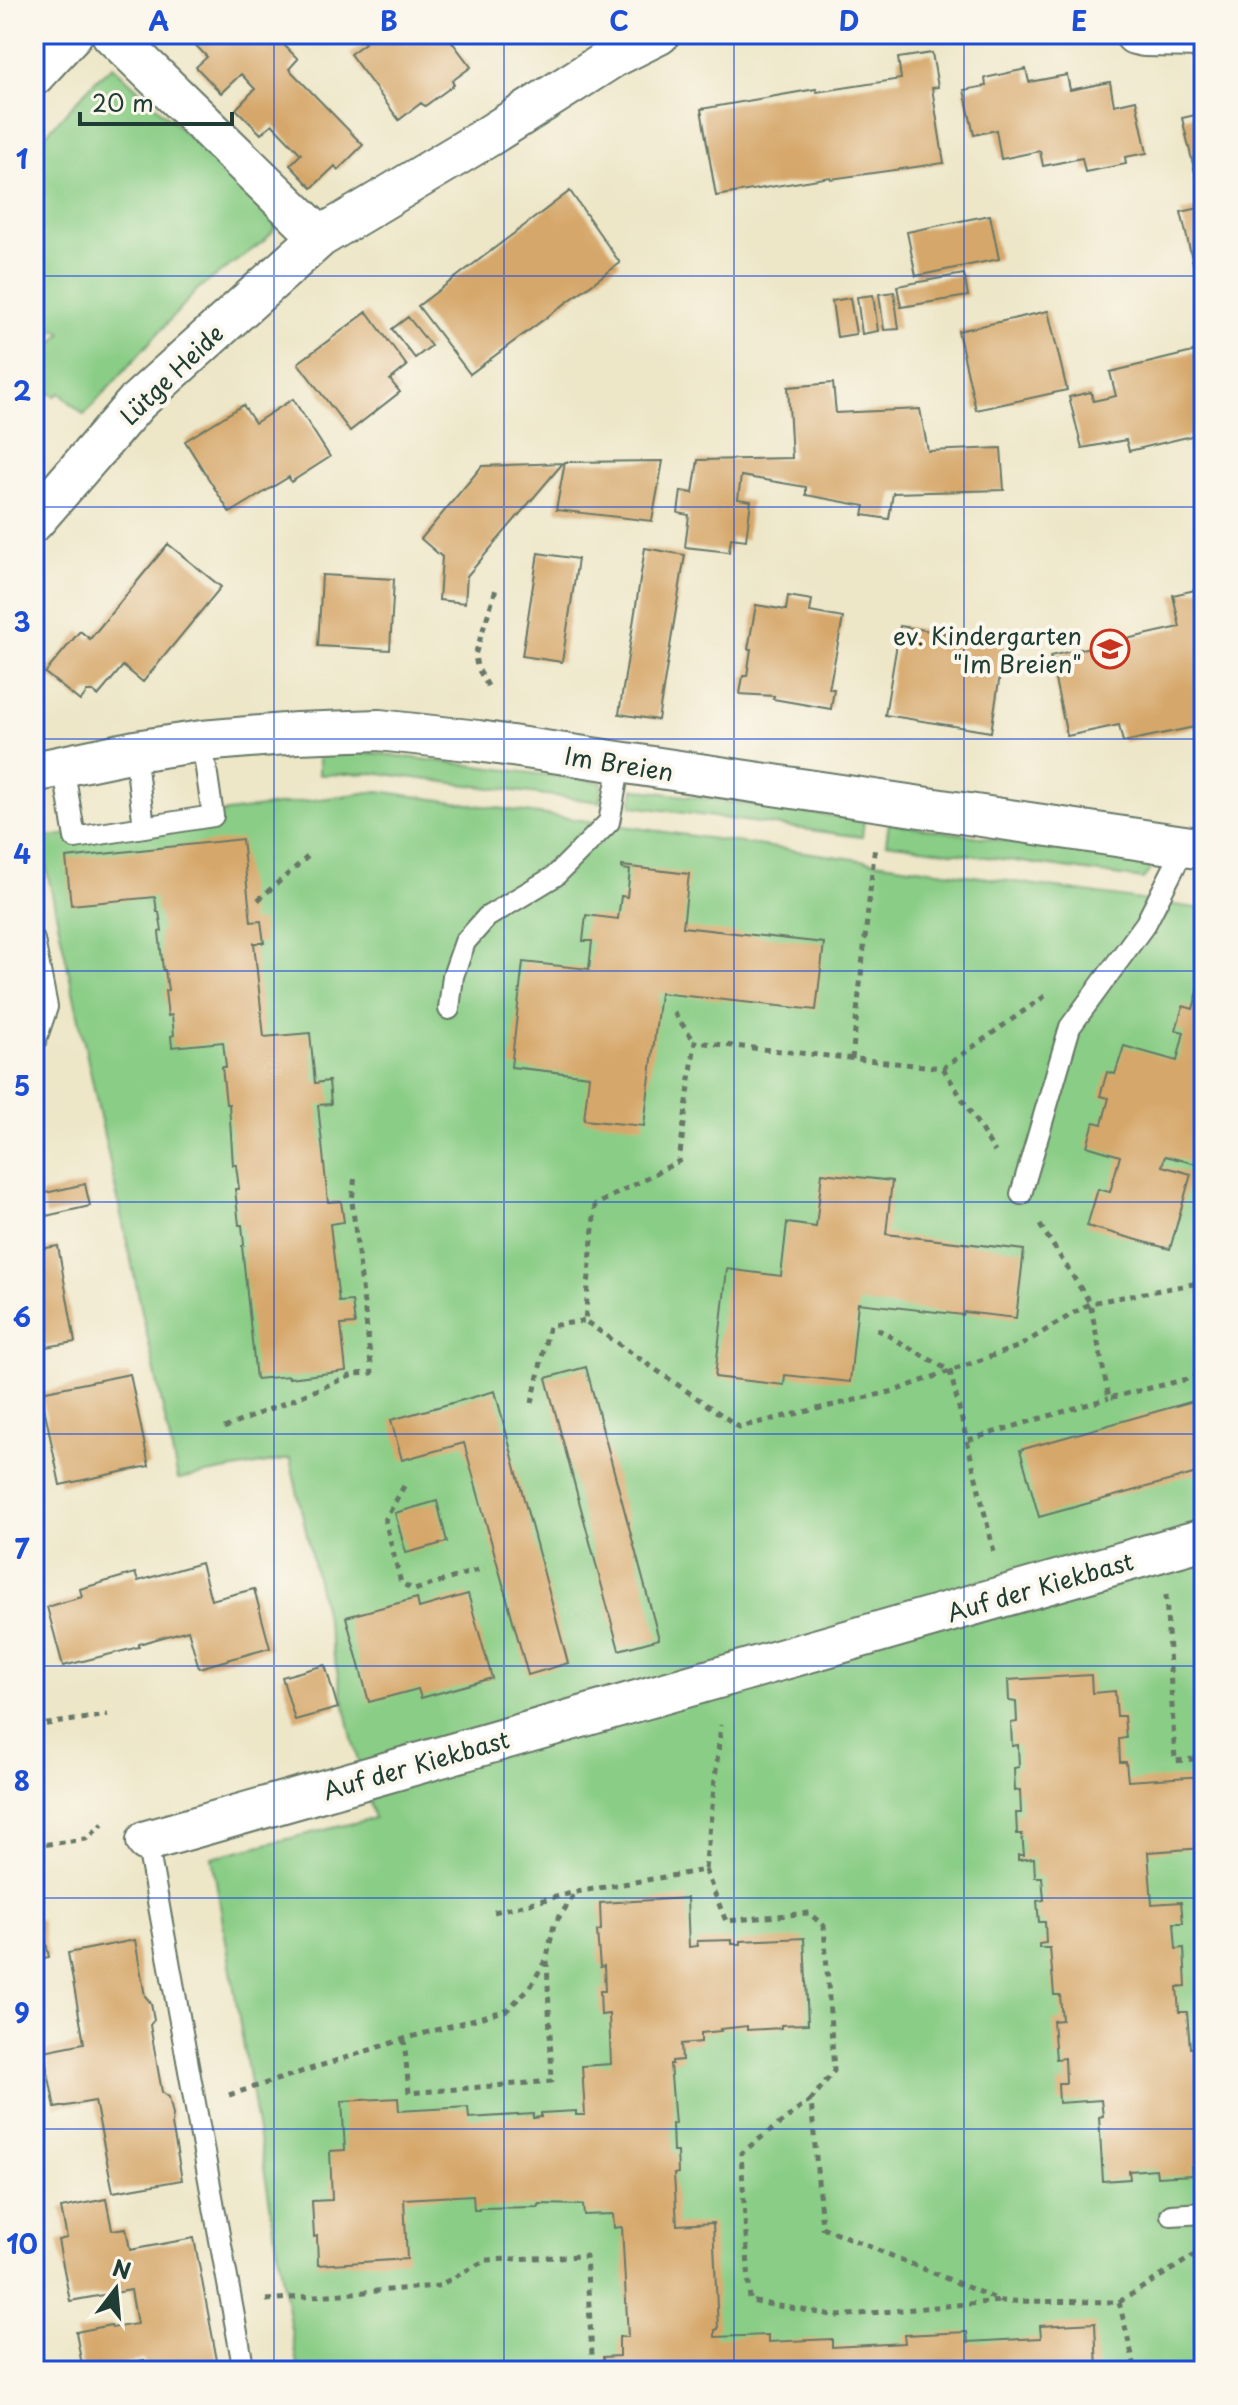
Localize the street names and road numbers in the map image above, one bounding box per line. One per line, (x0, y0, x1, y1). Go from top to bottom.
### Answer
street label: Lütge Heide (111, 315, 231, 433)
street label: Im Breien (562, 737, 676, 789)
street label: Auf der Kiekbast (943, 1542, 1137, 1630)
street label: Auf der Kiekbast (319, 1720, 513, 1808)

